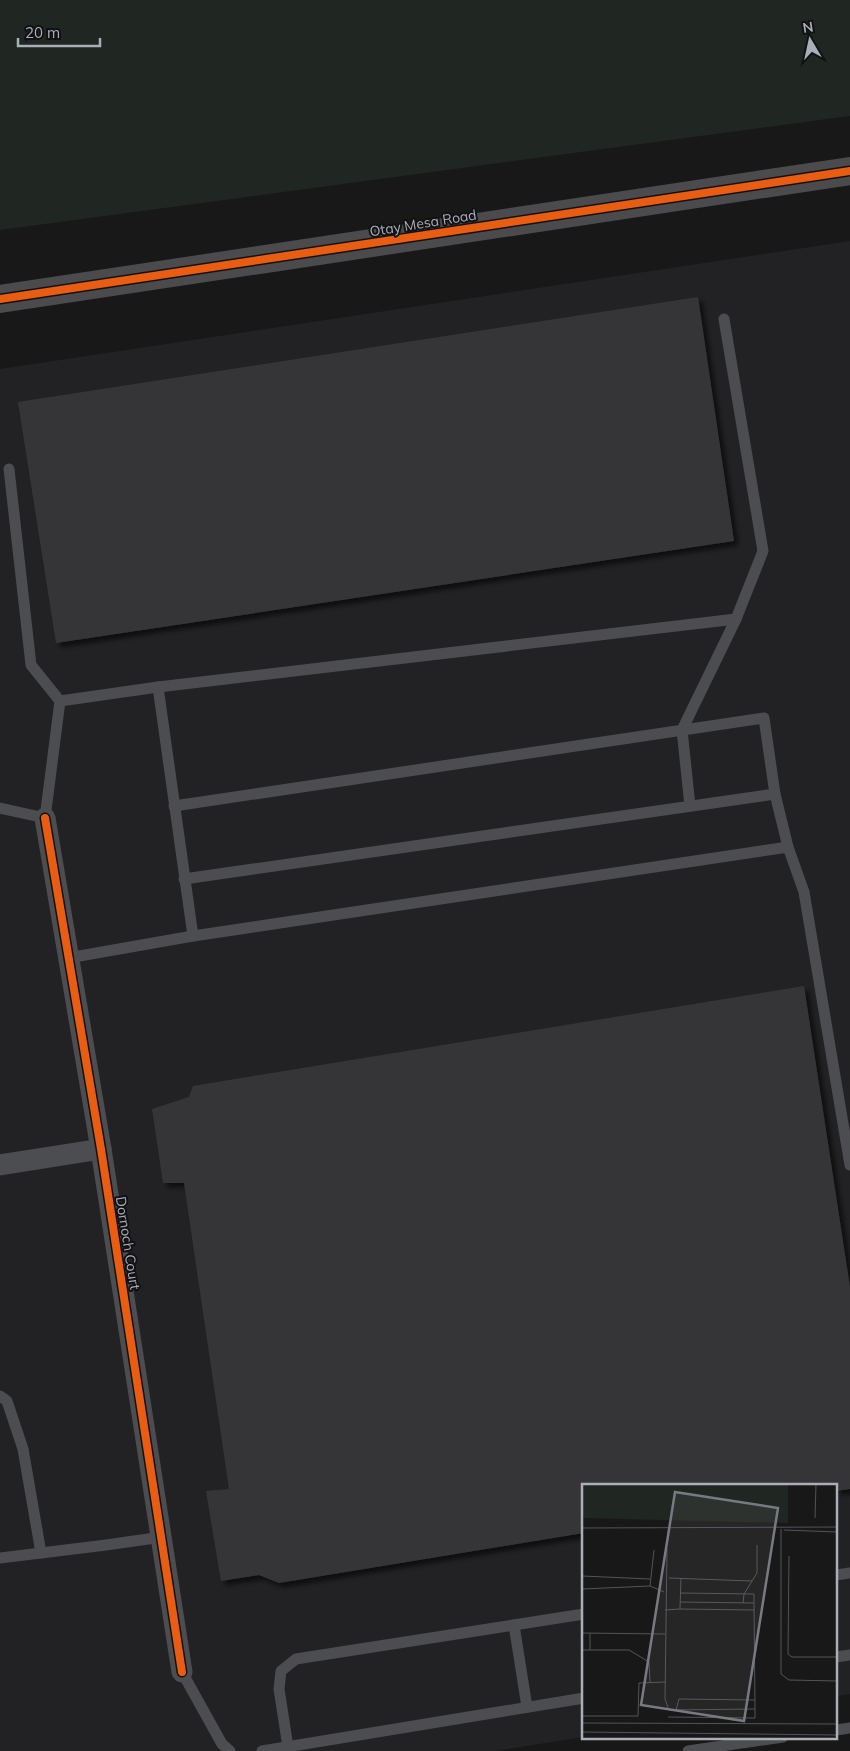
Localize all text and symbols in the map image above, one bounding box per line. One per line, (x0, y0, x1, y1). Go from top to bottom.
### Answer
scale bar (18, 15, 100, 47)
north arrow (785, 15, 835, 65)
text: N (801, 17, 815, 37)
text: 20 m (25, 23, 60, 42)
street label: Otay Mesa Road (368, 206, 478, 240)
street label: Dornoch Court (112, 1195, 144, 1291)
inset map (582, 1484, 838, 1738)

